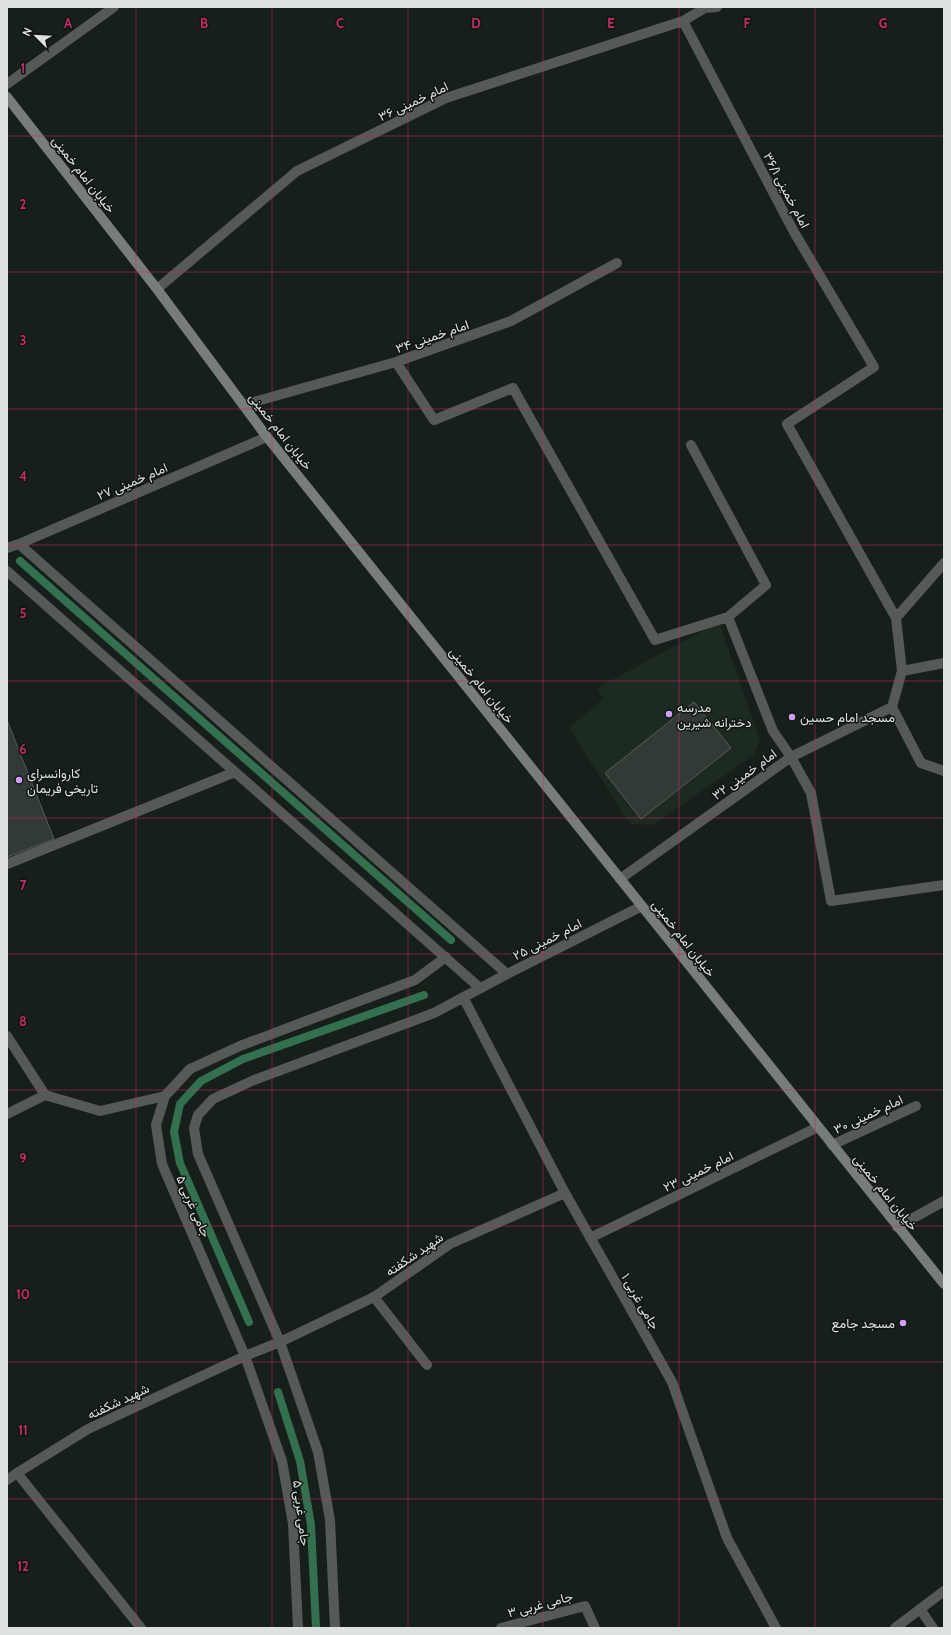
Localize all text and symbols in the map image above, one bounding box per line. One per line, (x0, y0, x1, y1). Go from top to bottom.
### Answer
text: A (64, 15, 73, 31)
text: B (200, 15, 208, 31)
text: C (336, 15, 344, 31)
text: D (471, 15, 481, 31)
text: E (607, 15, 615, 31)
text: F (744, 15, 751, 31)
text: G (879, 15, 888, 31)
north arrow (16, 16, 56, 56)
text: N (19, 26, 35, 38)
text: 1 (21, 60, 25, 76)
street label: امام خمینی ۳۶ (375, 78, 451, 125)
street label: خیابان امام خمینی (48, 132, 119, 217)
street label: امام خمینی ۳۶/۱ (759, 149, 814, 231)
text: 2 (20, 196, 27, 212)
street label: امام خمینی ۳۴ (393, 316, 471, 357)
text: 3 (19, 332, 27, 348)
street label: خیابان امام خمینی (245, 389, 316, 474)
street label: امام خمینی ۲۷ (94, 459, 170, 504)
text: 4 (19, 468, 27, 484)
text: 5 (20, 605, 27, 621)
street label: خیابان امام خمینی (446, 644, 518, 727)
place label: مدرسه دخترانه شیرین (677, 699, 751, 731)
marker: مدرسه دخترانه شیرین (664, 709, 674, 719)
place label: مسجد امام حسین (800, 709, 895, 726)
marker: مسجد امام حسین (787, 712, 797, 722)
text: 6 (19, 741, 27, 757)
street label: امام خمینی ۳۲ (709, 745, 780, 804)
place label: کاروانسرای تاریخی فریمان (27, 765, 98, 797)
marker: کاروانسرای تاریخی فریمان (14, 775, 24, 785)
text: 7 (20, 877, 27, 893)
street label: خیابان امام خمینی (648, 896, 719, 981)
street label: امام خمینی ۲۵ (510, 915, 585, 964)
text: 8 (19, 1013, 27, 1029)
street label: امام خمینی ۳۰ (831, 1091, 906, 1138)
street label: امام خمینی ۲۳ (660, 1147, 736, 1196)
text: 9 (19, 1150, 27, 1166)
street label: خیابان امام خمینی (850, 1151, 922, 1234)
street label: جامی غربی ۵ (172, 1172, 215, 1240)
street label: شهید شکفته (382, 1229, 447, 1280)
street label: جامی غربی ۱ (618, 1270, 664, 1333)
text: 10 (16, 1286, 30, 1302)
place label: مسجد جامع (832, 1315, 895, 1333)
marker: مسجد جامع (898, 1318, 908, 1328)
street label: شهید شکفته (85, 1380, 152, 1423)
text: 11 (18, 1422, 28, 1438)
street label: جامی غربی ۵ (289, 1479, 314, 1547)
text: 12 (17, 1558, 29, 1574)
street label: جامی غربی ۳ (506, 1588, 575, 1621)

